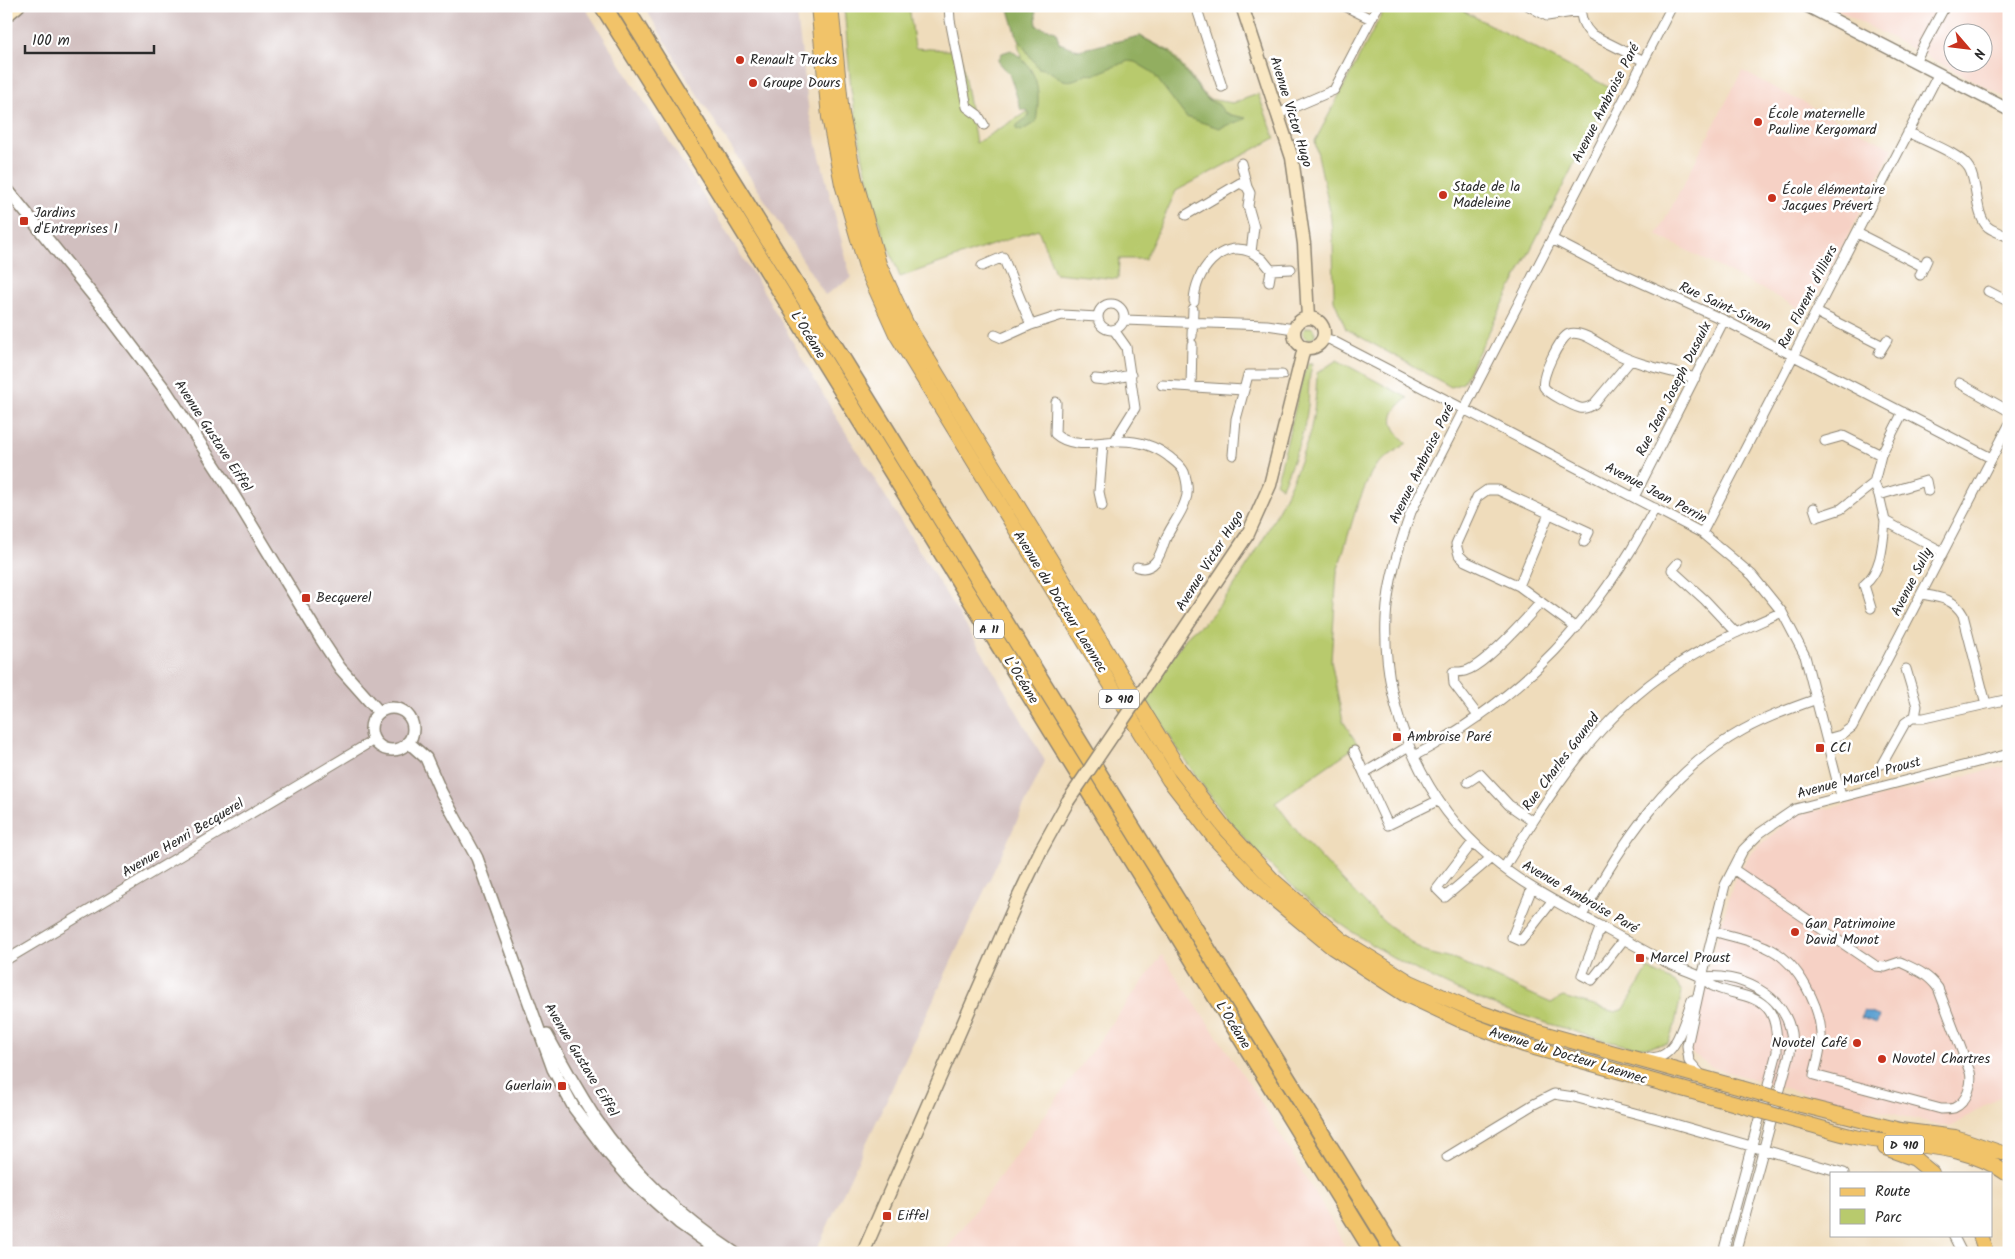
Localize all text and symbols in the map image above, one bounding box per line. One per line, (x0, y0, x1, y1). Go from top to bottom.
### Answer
scale bar (25, 22, 154, 54)
north arrow (1942, 22, 1992, 72)
text: 100 m (32, 29, 70, 53)
street label: Avenue Ambroise Paré (1566, 39, 1646, 166)
text: N (1967, 45, 1990, 63)
place label: Renault Trucks (750, 49, 837, 71)
marker: Renault Trucks (734, 54, 746, 66)
street label: Avenue Victor Hugo (1264, 54, 1318, 170)
place label: Groupe Dours (763, 72, 841, 94)
marker: Groupe Dours (747, 77, 759, 89)
place label: École maternelle Pauline Kergomard (1768, 103, 1878, 141)
marker: École maternelle Pauline Kergomard (1752, 116, 1764, 128)
place label: Stade de la Madeleine (1453, 176, 1520, 214)
place label: École élémentaire Jacques Prévert (1782, 179, 1886, 217)
marker: Stade de la Madeleine (1437, 189, 1449, 201)
marker: École élémentaire Jacques Prévert (1766, 192, 1778, 204)
place label: Jardins d'Entreprises 1 (34, 202, 118, 240)
marker: Jardins d'Entreprises 1 (18, 215, 30, 227)
street label: Rue Florent d'Illiers (1772, 241, 1844, 353)
street label: Rue Saint-Simon (1675, 276, 1775, 338)
street label: L’Océane (785, 307, 832, 364)
street label: Rue Jean Joseph Dusaulx (1630, 317, 1718, 460)
street label: Avenue Gustave Eiffel (168, 376, 258, 497)
street label: Avenue Ambroise Paré (1383, 400, 1461, 528)
street label: Avenue Jean Perrin (1601, 457, 1711, 529)
street label: Avenue Victor Hugo (1170, 506, 1250, 616)
street label: Avenue du Docteur Laennec (1007, 526, 1113, 678)
street label: Avenue Sully (1885, 543, 1939, 620)
place label: Becquerel (316, 587, 372, 609)
marker: Becquerel (300, 592, 312, 604)
road number: A 11 (974, 620, 1004, 638)
street label: L’Océane (998, 652, 1045, 709)
road number: D 910 (1099, 690, 1139, 709)
street label: Rue Charles Gounod (1517, 708, 1606, 816)
place label: Ambroise Paré (1407, 726, 1492, 748)
marker: Ambroise Paré (1391, 731, 1403, 743)
place label: CCI (1830, 737, 1851, 759)
marker: CCI (1814, 742, 1826, 754)
street label: Avenue Marcel Proust (1795, 751, 1924, 805)
street label: Avenue Henri Becquerel (118, 792, 249, 883)
street label: Avenue Ambroise Paré (1518, 855, 1643, 940)
place label: Gan Patrimoine David Monot (1805, 913, 1896, 951)
marker: Gan Patrimoine David Monot (1789, 926, 1801, 938)
place label: Marcel Proust (1650, 947, 1731, 969)
marker: Marcel Proust (1634, 952, 1646, 964)
street label: L’Océane (1210, 997, 1257, 1054)
street label: Avenue Gustave Eiffel (538, 999, 624, 1122)
street label: Avenue du Docteur Laennec (1486, 1021, 1650, 1091)
place label: Novotel Café (1772, 1032, 1848, 1054)
marker: Novotel Café (1851, 1037, 1863, 1049)
place label: Novotel Chartres (1892, 1048, 1990, 1070)
marker: Novotel Chartres (1876, 1053, 1888, 1065)
place label: Guerlain (505, 1075, 552, 1097)
marker: Guerlain (556, 1080, 568, 1092)
road number: D 910 (1884, 1136, 1924, 1154)
legend (1830, 1172, 1992, 1236)
text: Route (1875, 1180, 1911, 1204)
place label: Eiffel (897, 1205, 929, 1227)
text: Parc (1875, 1206, 1902, 1230)
marker: Eiffel (881, 1210, 893, 1222)

